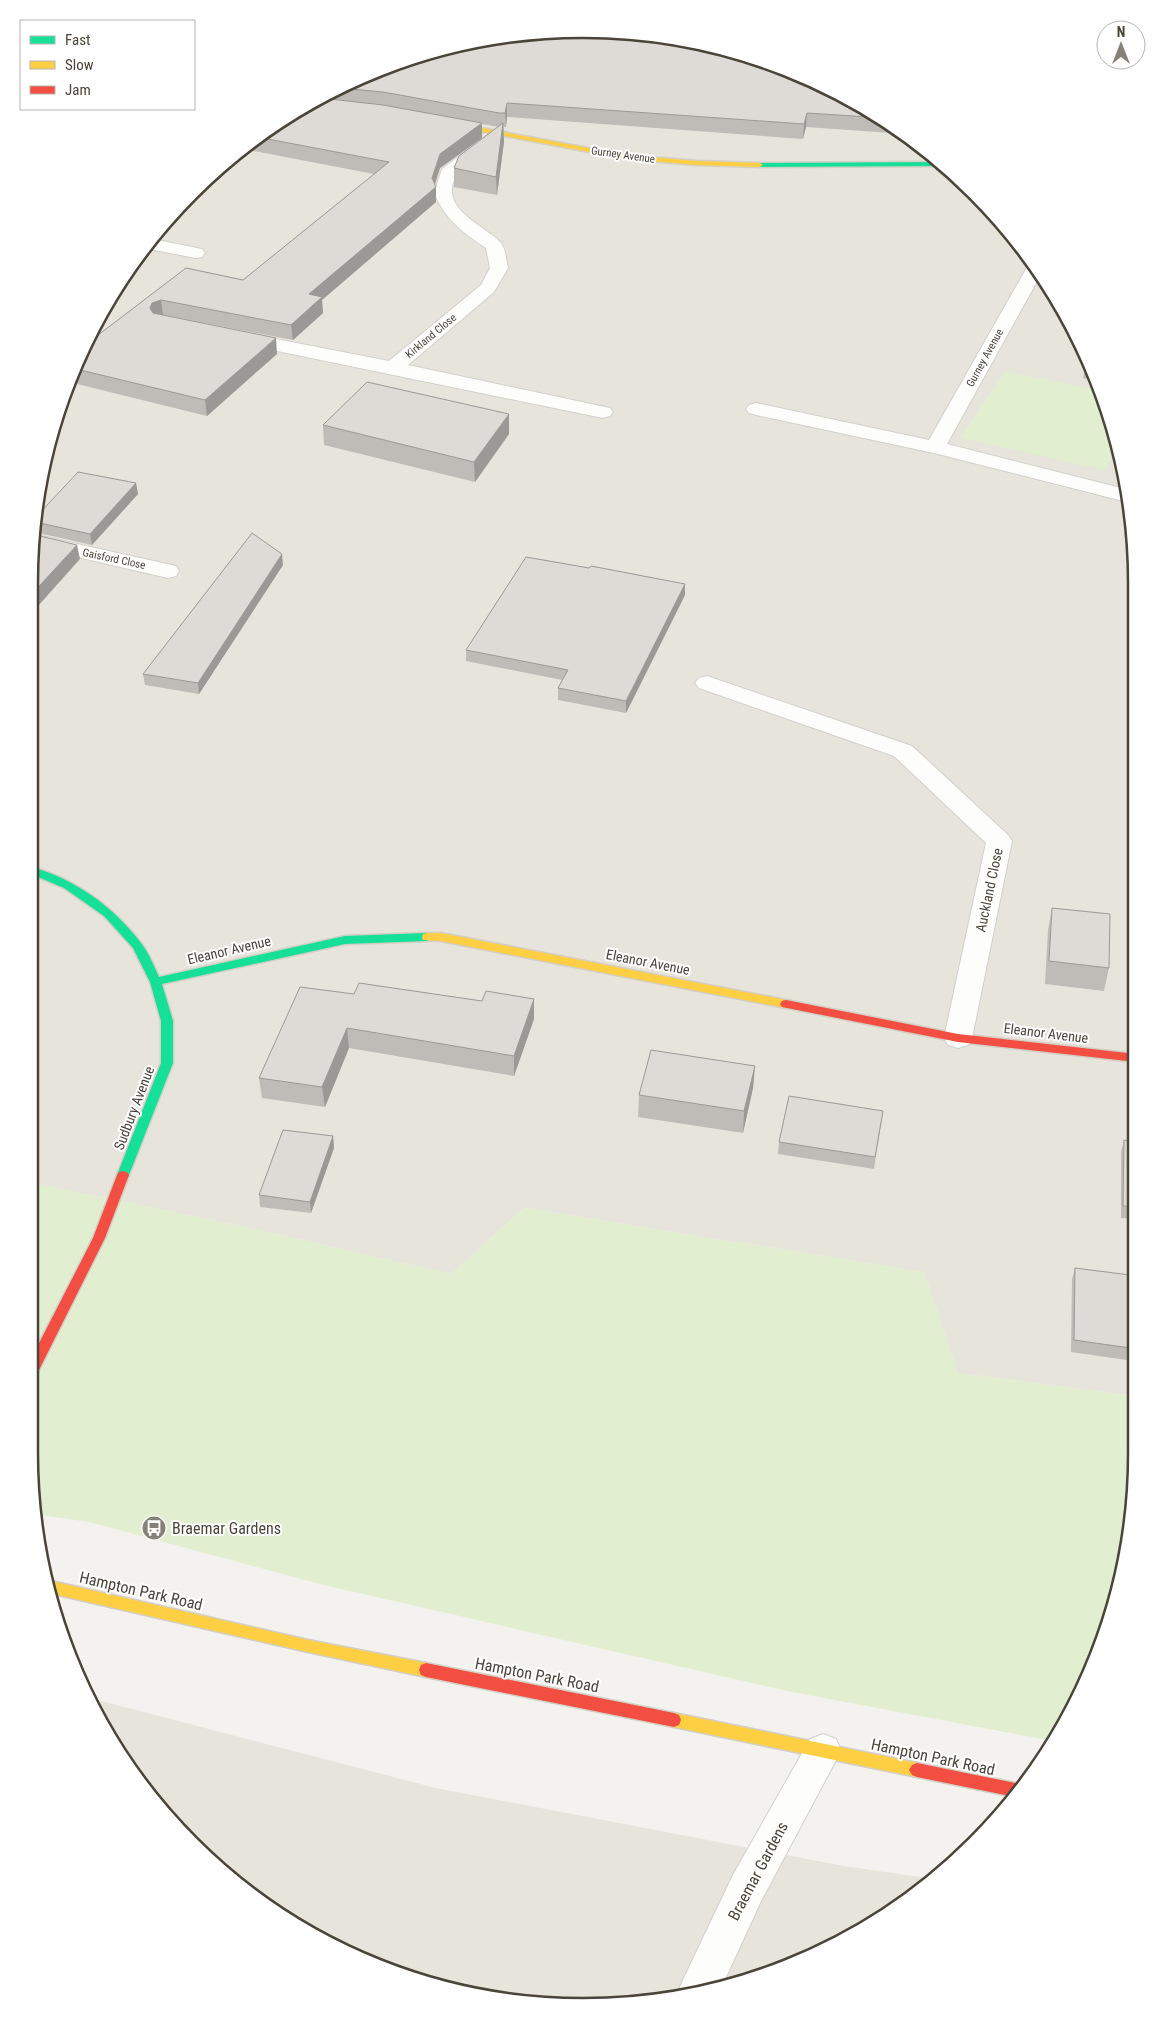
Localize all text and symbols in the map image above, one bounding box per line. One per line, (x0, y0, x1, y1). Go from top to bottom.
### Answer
legend (20, 20, 195, 110)
north arrow (1096, 20, 1146, 70)
text: N (1117, 24, 1125, 40)
text: Fast (65, 31, 90, 49)
text: Slow (65, 56, 94, 74)
text: Jam (65, 81, 91, 99)
street label: Gurney Avenue (590, 144, 656, 166)
street label: Kirkland Close (403, 311, 459, 361)
street label: Gurney Avenue (964, 327, 1006, 389)
street label: Gaisford Close (81, 546, 147, 572)
street label: Auckland Close (972, 846, 1006, 933)
street label: Eleanor Avenue (186, 933, 273, 967)
street label: Eleanor Avenue (605, 946, 692, 978)
street label: Eleanor Avenue (1003, 1020, 1090, 1046)
street label: Sudbury Avenue (111, 1063, 157, 1152)
bus stop icon: Braemar Gardens (141, 1515, 167, 1541)
place label: Braemar Gardens (172, 1519, 281, 1538)
street label: Hampton Park Road (78, 1568, 204, 1614)
street label: Hampton Park Road (473, 1654, 601, 1696)
street label: Hampton Park Road (869, 1735, 997, 1779)
street label: Braemar Gardens (724, 1818, 792, 1924)

